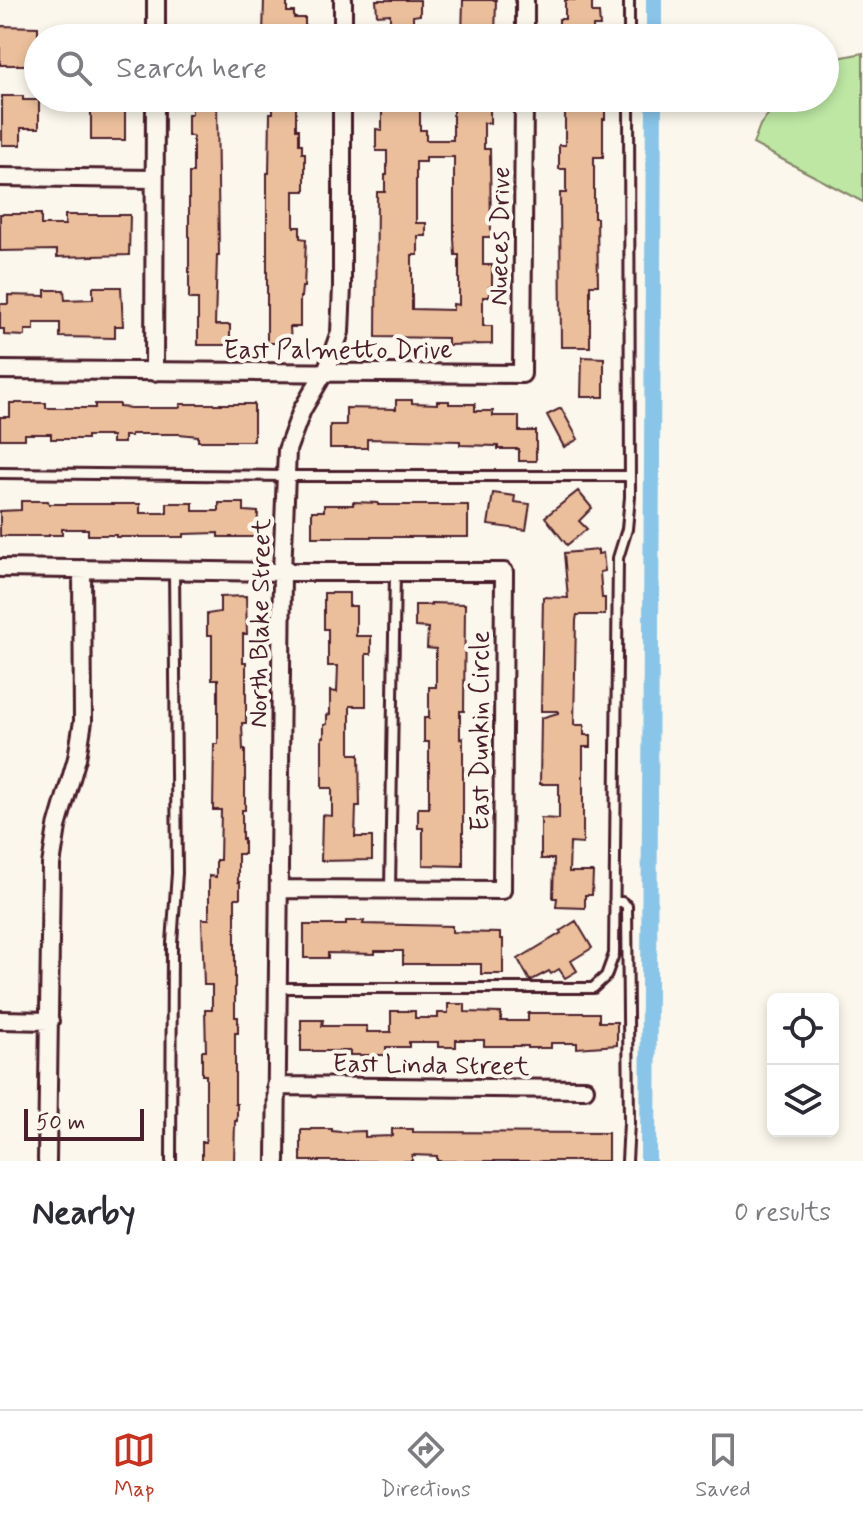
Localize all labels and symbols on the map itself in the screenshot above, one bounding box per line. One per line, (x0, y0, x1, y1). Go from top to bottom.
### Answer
street label: Nueces Drive (483, 166, 519, 306)
street label: East Palmetto Drive (223, 334, 453, 368)
street label: North Blake Street (242, 518, 280, 728)
street label: East Dunkin Circle (464, 631, 498, 831)
street label: East Linda Street (332, 1047, 530, 1085)
scale bar (24, 1105, 144, 1141)

